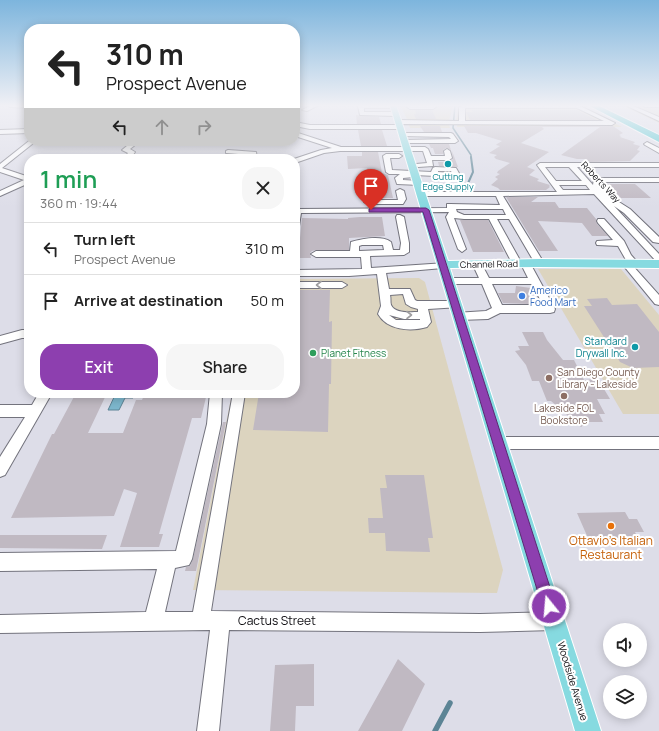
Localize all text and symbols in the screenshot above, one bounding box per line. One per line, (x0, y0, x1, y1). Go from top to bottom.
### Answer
text: 310 m (106, 35, 184, 73)
icon: left (40, 40, 92, 92)
text: Prospect Avenue (106, 71, 247, 95)
icon: left (109, 116, 131, 138)
icon: ahead (151, 116, 173, 138)
icon: right (193, 116, 215, 138)
street label: Roberts Way (578, 158, 624, 206)
marker: Cutting Edge Supply (443, 159, 453, 169)
text: 1 min (40, 162, 97, 195)
button: close (242, 167, 284, 209)
pin (354, 169, 388, 210)
place label: Cutting Edge Supply (422, 170, 474, 193)
icon: arrive (360, 175, 382, 197)
text: 360 m · 19:44 (40, 194, 117, 212)
text: Turn left (74, 229, 136, 250)
icon: left (40, 238, 62, 260)
text: 310 m (245, 238, 284, 259)
text: Prospect Avenue (74, 250, 176, 268)
street label: Channel Road (460, 257, 518, 271)
one-way arrow (316, 281, 322, 289)
place label: Americo Food Mart (530, 283, 576, 309)
icon: arrive (40, 290, 62, 312)
text: Arrive at destination (74, 290, 223, 311)
text: 50 m (250, 290, 284, 311)
marker: Americo Food Mart (517, 291, 527, 301)
one-way arrow (406, 311, 412, 319)
place label: Standard Drywall Inc. (576, 334, 627, 360)
marker: Standard Drywall Inc. (630, 342, 640, 352)
button: Exit (40, 344, 158, 390)
button: Share (166, 344, 284, 390)
place label: Planet Fitness (321, 346, 386, 360)
marker: Planet Fitness (308, 348, 318, 358)
place label: San Diego County Library - Lakeside (557, 365, 640, 391)
marker: San Diego County Library - Lakeside (544, 373, 554, 383)
marker: Lakeside FOL Bookstore (559, 391, 569, 401)
place label: Lakeside FOL Bookstore (534, 401, 594, 427)
marker: Ottavio's Italian Restaurant (606, 521, 616, 531)
place label: Ottavio's Italian Restaurant (569, 532, 653, 563)
position arrow (528, 585, 570, 627)
street label: Cactus Street (238, 612, 316, 629)
map controls (603, 623, 647, 719)
button: sound (603, 623, 647, 667)
street label: Woodside Avenue (554, 640, 592, 722)
button: layers (603, 675, 647, 719)

